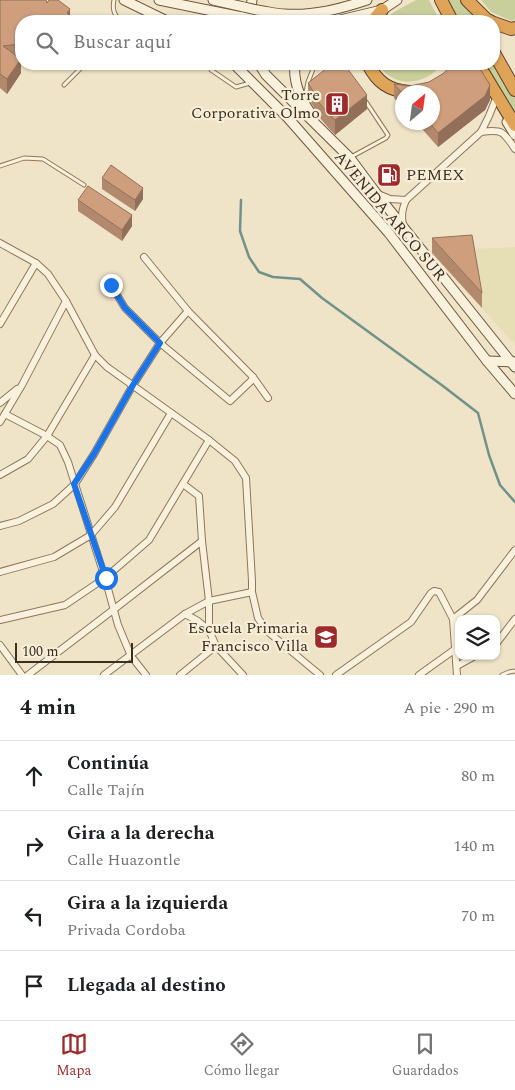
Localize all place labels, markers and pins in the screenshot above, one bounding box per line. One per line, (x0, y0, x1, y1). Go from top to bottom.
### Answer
place label: Torre Corporativa Olmo (191, 83, 320, 125)
building icon: Torre Corporativa Olmo (324, 91, 350, 117)
fuel station icon: PEMEX (376, 162, 402, 188)
place label: PEMEX (406, 163, 464, 187)
place label: Escuela Primaria Francisco Villa (188, 616, 308, 658)
school or university icon: Escuela Primaria Francisco Villa (313, 624, 339, 650)

